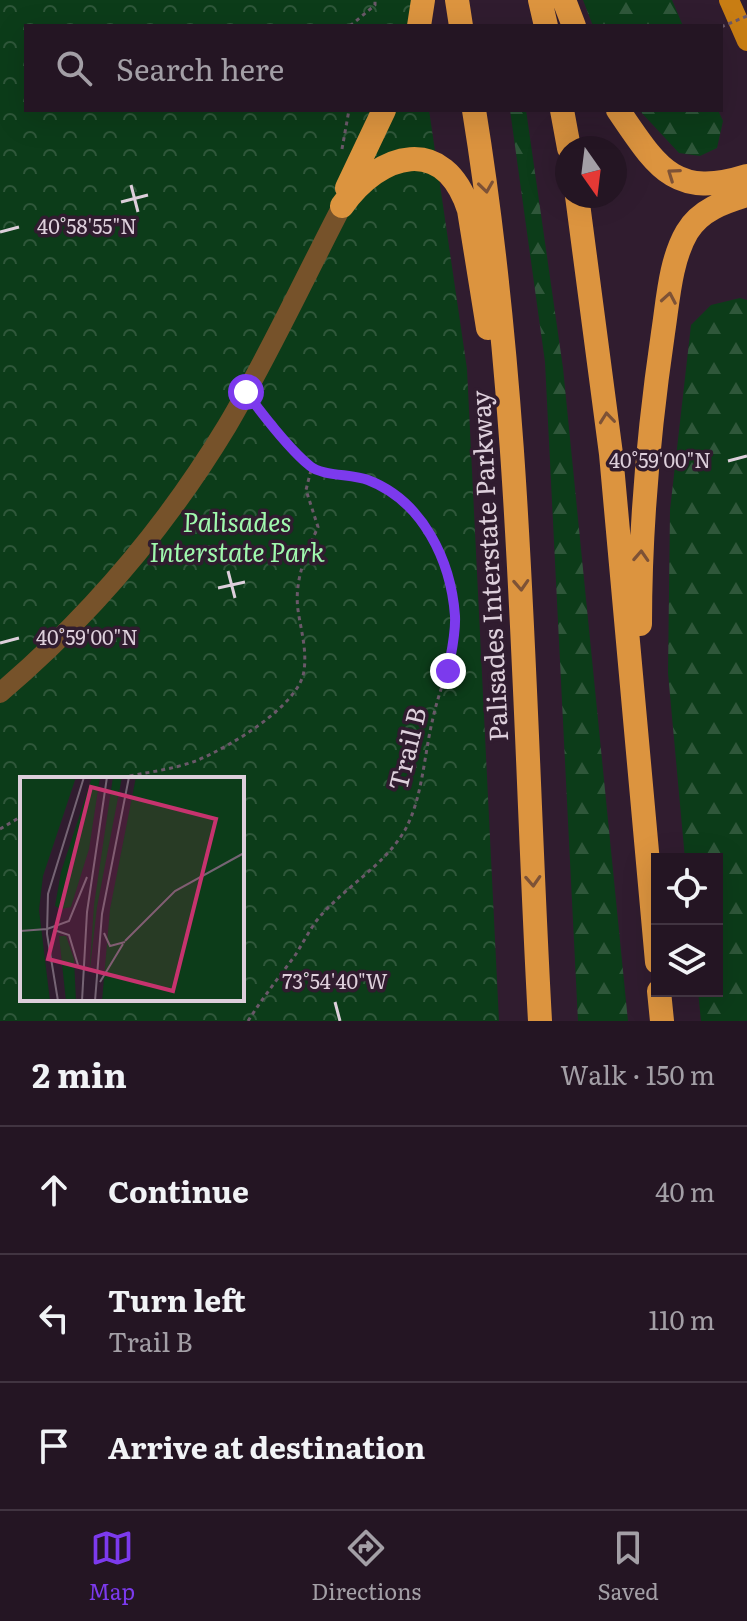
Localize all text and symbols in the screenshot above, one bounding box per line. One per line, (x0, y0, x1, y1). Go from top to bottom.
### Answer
search box (24, 24, 723, 112)
icon: search (52, 46, 96, 90)
text: Search here (116, 46, 284, 90)
north arrow (555, 136, 627, 208)
one-way arrow (668, 170, 682, 184)
one-way arrow (477, 180, 494, 194)
text: 40°58'55"N (37, 210, 137, 240)
one-way arrow (659, 291, 676, 305)
route start (228, 374, 264, 410)
street label: Palisades Interstate Parkway (459, 390, 516, 743)
one-way arrow (599, 411, 616, 424)
text: 40°59'00"N (609, 444, 711, 474)
park label: Palisades Interstate Park (149, 501, 326, 570)
one-way arrow (633, 549, 650, 562)
one-way arrow (512, 579, 529, 592)
text: 40°59'00"N (36, 621, 138, 651)
route end (430, 653, 466, 689)
street label: Trail B (376, 703, 435, 794)
inset map (20, 777, 244, 1001)
map controls (651, 853, 723, 997)
button: locate (651, 853, 723, 925)
one-way arrow (524, 875, 541, 888)
button: layers (651, 925, 723, 997)
text: 73°54'40"W (282, 965, 388, 995)
text: 2 min (32, 1048, 127, 1098)
text: Walk · 150 m (560, 1054, 715, 1093)
icon: ahead (32, 1168, 76, 1212)
text: Continue (108, 1168, 249, 1212)
text: 40 m (655, 1171, 715, 1210)
text: Turn left (108, 1277, 246, 1321)
icon: left (32, 1296, 76, 1340)
text: 110 m (648, 1299, 715, 1338)
text: Trail B (108, 1321, 193, 1360)
icon: arrive (32, 1424, 76, 1468)
text: Arrive at destination (108, 1424, 425, 1468)
tab: Map (88, 1526, 135, 1607)
tab: Directions (311, 1526, 421, 1607)
tab: Saved (598, 1526, 659, 1607)

